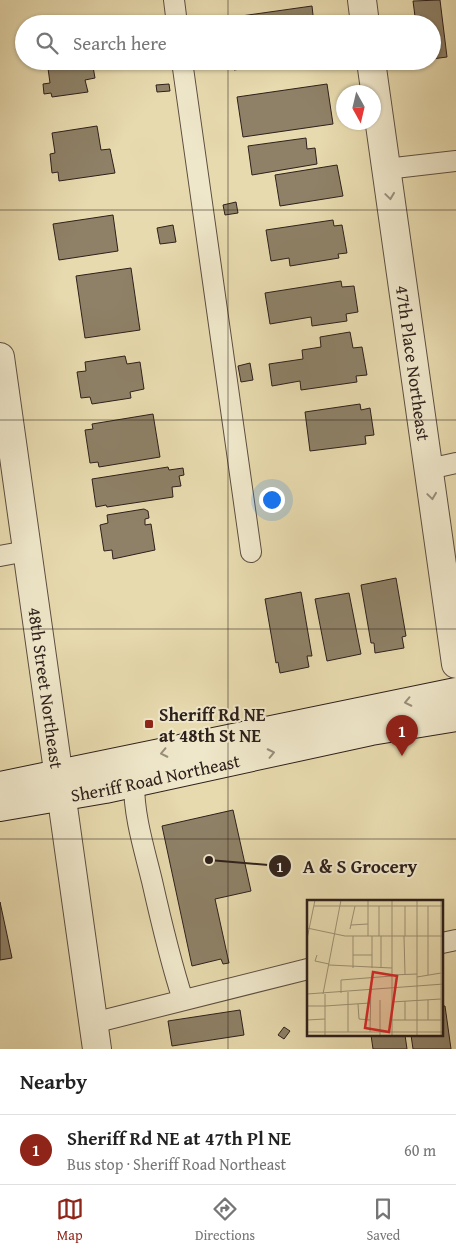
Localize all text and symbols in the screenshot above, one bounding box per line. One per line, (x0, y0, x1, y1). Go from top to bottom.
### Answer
search box (15, 15, 441, 70)
icon: search (33, 29, 61, 57)
text: Search here (73, 29, 167, 57)
north arrow (336, 85, 381, 130)
one-way arrow (384, 192, 395, 200)
street label: 47th Place Northeast (389, 283, 438, 443)
your location (259, 487, 285, 513)
one-way arrow (427, 491, 437, 500)
street label: 48th Street Northeast (22, 605, 71, 771)
one-way arrow (404, 696, 413, 707)
place label: Sheriff Rd NE at 48th St NE (159, 701, 266, 749)
pin: 1 (386, 715, 418, 756)
marker: Sheriff Rd NE at 48th St NE (143, 718, 155, 730)
street label: Sheriff Road Northeast (69, 746, 243, 808)
one-way arrow (159, 748, 168, 758)
one-way arrow (266, 748, 275, 759)
callout: A & S Grocery (267, 849, 427, 883)
text: A & S Grocery (303, 852, 418, 880)
text: 1 (276, 856, 284, 877)
inset map (307, 900, 444, 1036)
text: Nearby (20, 1066, 87, 1097)
text: Sheriff Rd NE at 47th Pl NE (67, 1124, 291, 1152)
text: 1 (32, 1138, 40, 1162)
text: 60 m (404, 1138, 436, 1162)
text: Bus stop · Sheriff Road Northeast (67, 1152, 286, 1176)
tab: Map (56, 1195, 84, 1245)
tab: Directions (195, 1195, 255, 1245)
tab: Saved (366, 1195, 400, 1245)

